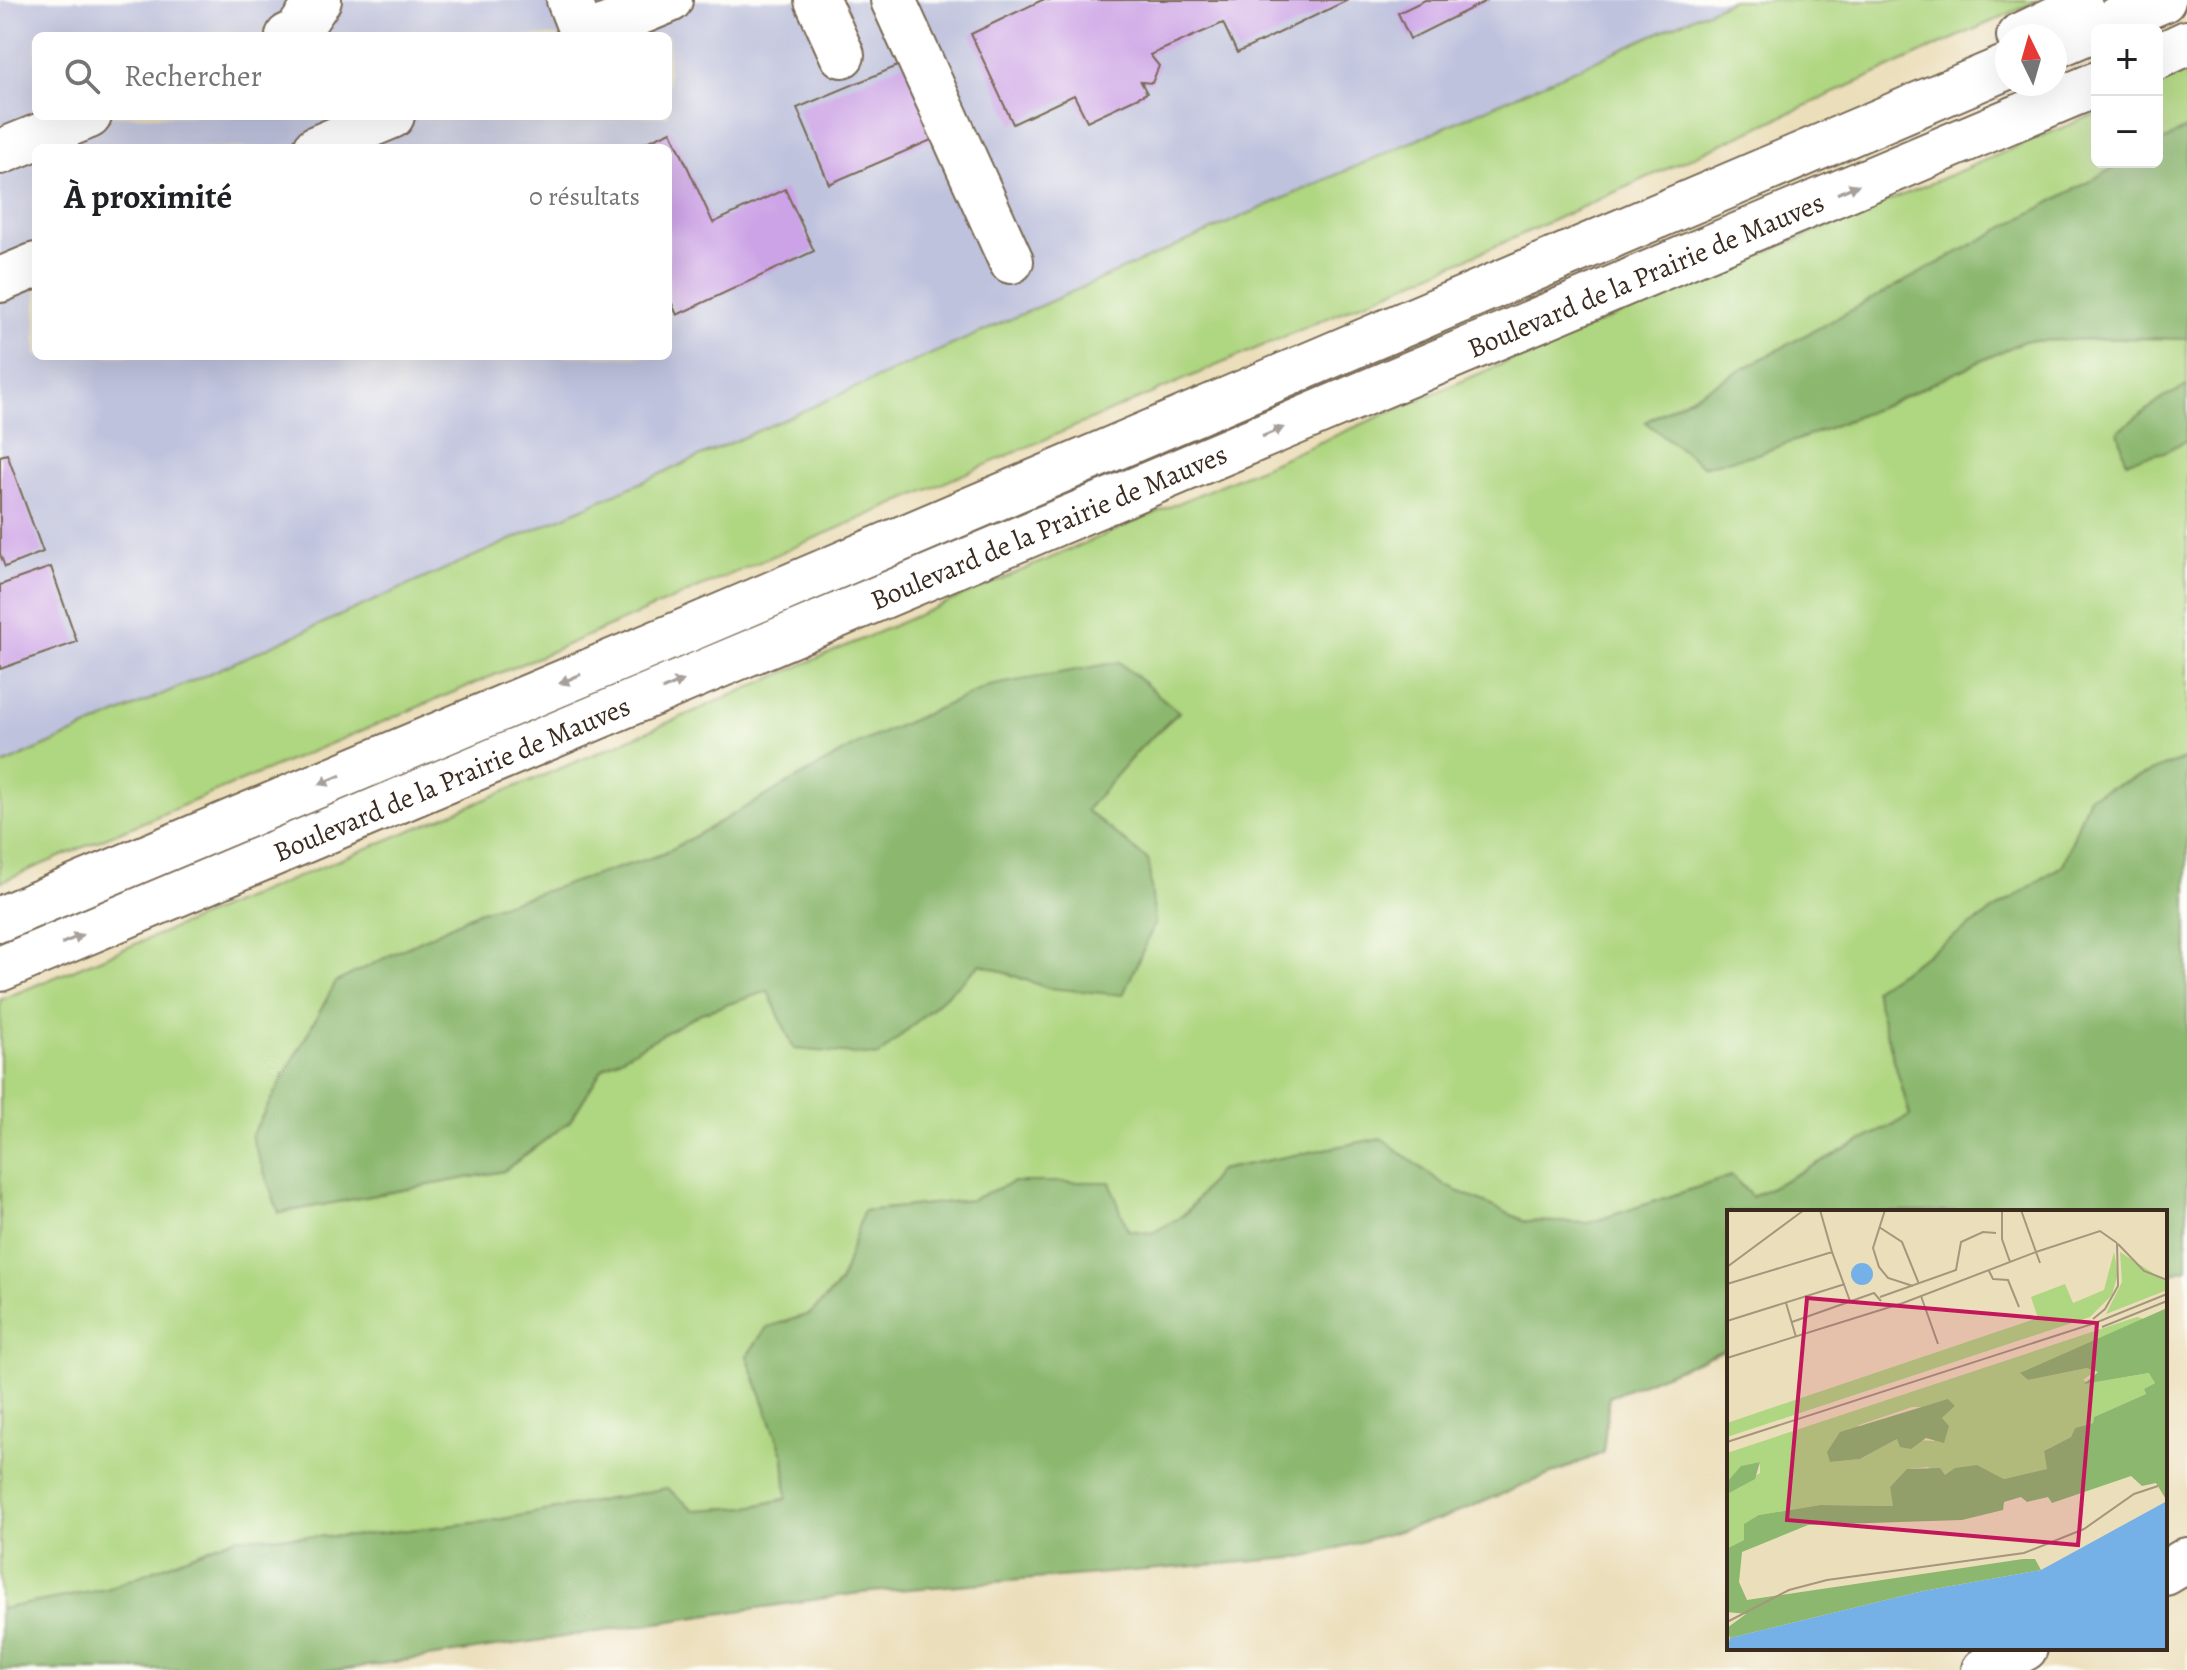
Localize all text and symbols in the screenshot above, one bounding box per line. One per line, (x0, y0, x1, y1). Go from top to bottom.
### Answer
north arrow (1995, 24, 2067, 96)
map controls (2091, 24, 2163, 168)
button: + (2091, 24, 2163, 96)
search box (32, 32, 672, 120)
icon: search (60, 54, 104, 98)
text: Rechercher (124, 56, 262, 96)
button: − (2091, 96, 2163, 168)
text: À proximité (64, 173, 232, 220)
text: 0 résultats (529, 179, 640, 214)
street label: Boulevard de la Prairie de Mauves (1462, 183, 1830, 368)
one-way arrow (1836, 183, 1860, 196)
one-way arrow (1261, 425, 1285, 438)
street label: Boulevard de la Prairie de Mauves (865, 435, 1233, 620)
one-way arrow (558, 673, 582, 686)
one-way arrow (661, 679, 684, 692)
street label: Boulevard de la Prairie de Mauves (268, 687, 636, 871)
one-way arrow (319, 774, 342, 787)
one-way arrow (60, 932, 84, 945)
inset map (1727, 1210, 2167, 1650)

